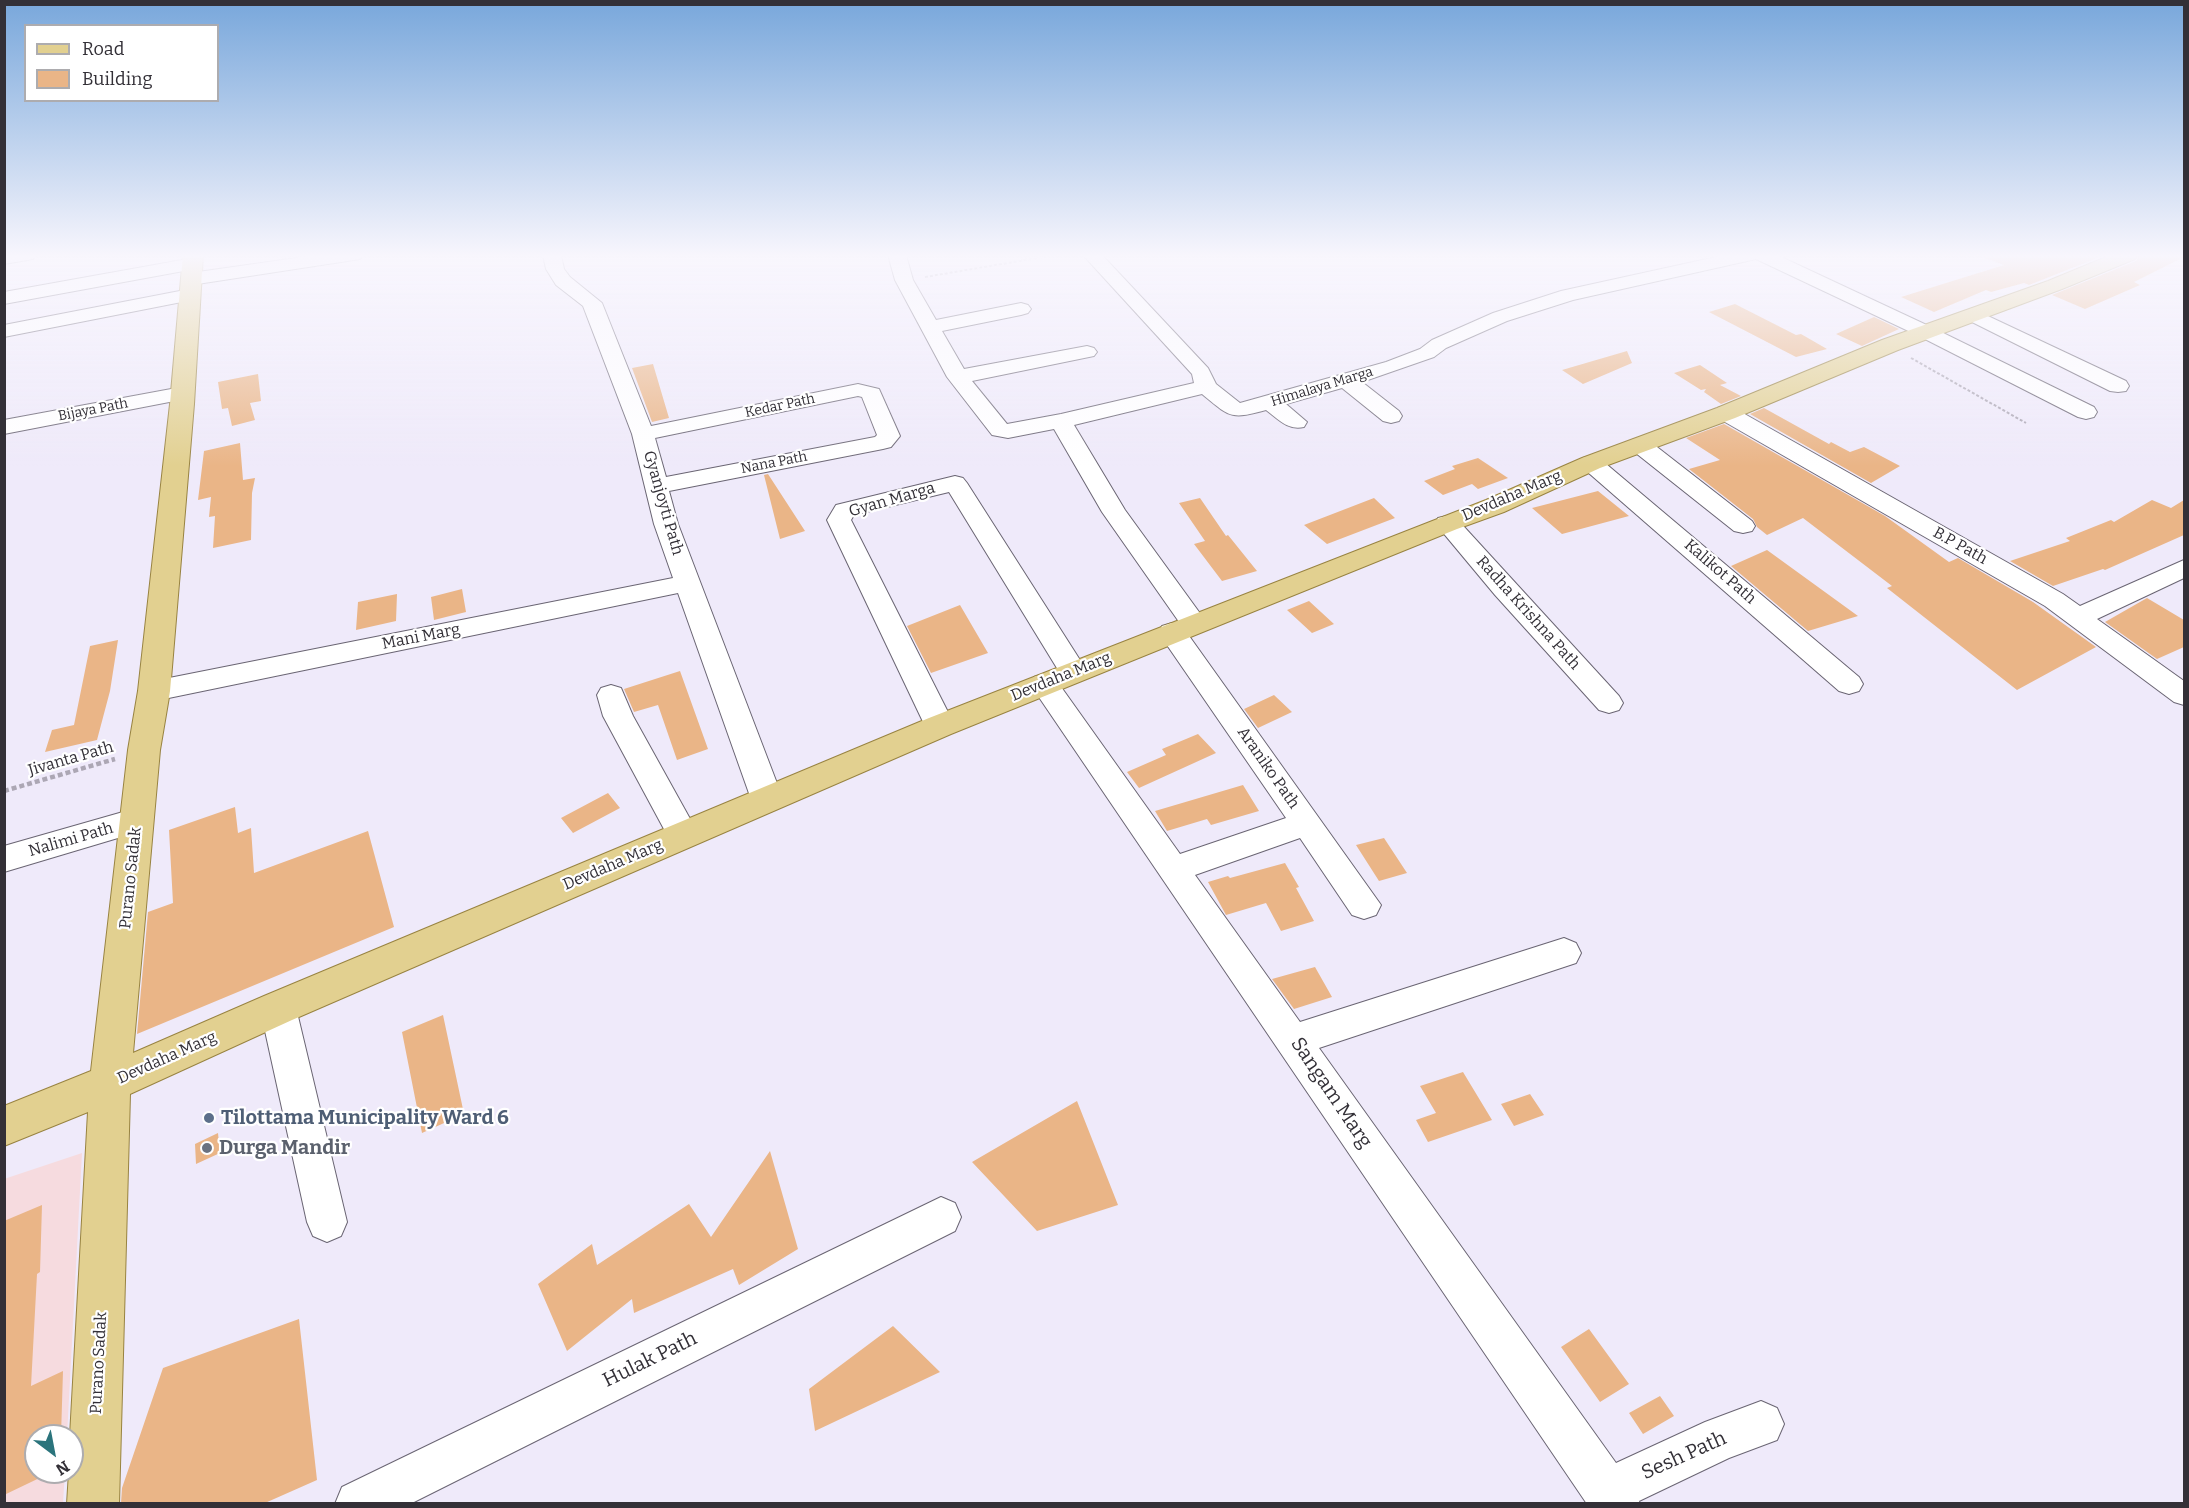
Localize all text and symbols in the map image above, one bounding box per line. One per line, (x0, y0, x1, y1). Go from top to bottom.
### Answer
legend (24, 24, 219, 102)
text: Road (82, 38, 124, 60)
text: Building (82, 68, 153, 90)
street label: Himalaya Marga (1269, 363, 1375, 411)
street label: Kedar Path (744, 390, 816, 422)
street label: Bijaya Path (57, 395, 129, 425)
street label: Nana Path (739, 448, 809, 478)
street label: Gyanjoyti Path (639, 449, 687, 557)
street label: Devdaha Marg (1459, 466, 1565, 526)
street label: Gyan Marga (847, 479, 937, 521)
street label: B.P Path (1929, 523, 1991, 569)
street label: Kalikot Path (1680, 536, 1760, 608)
street label: Radha Krishna Path (1472, 552, 1584, 674)
street label: Mani Marg (380, 620, 462, 654)
street label: Devdaha Marg (1008, 648, 1114, 706)
street label: Araniko Path (1233, 723, 1303, 813)
street label: Jivanta Path (26, 738, 116, 780)
street label: Nalimi Path (26, 819, 116, 861)
street label: Purano Sadak (116, 826, 146, 930)
street label: Devdaha Marg (560, 835, 666, 895)
street label: Devdaha Marg (115, 1028, 219, 1088)
street label: Sangam Marg (1285, 1033, 1377, 1153)
place label: Tilottama Municipality Ward 6 (221, 1106, 509, 1130)
marker: Tilottama Municipality Ward 6 (202, 1111, 216, 1125)
place label: Durga Mandir (219, 1136, 350, 1160)
marker: Durga Mandir (200, 1141, 214, 1155)
street label: Purano Sadak (87, 1311, 111, 1415)
street label: Hulak Path (599, 1327, 701, 1393)
north arrow (24, 1424, 84, 1484)
street label: Sesh Path (1638, 1427, 1730, 1485)
text: N (52, 1457, 73, 1479)

